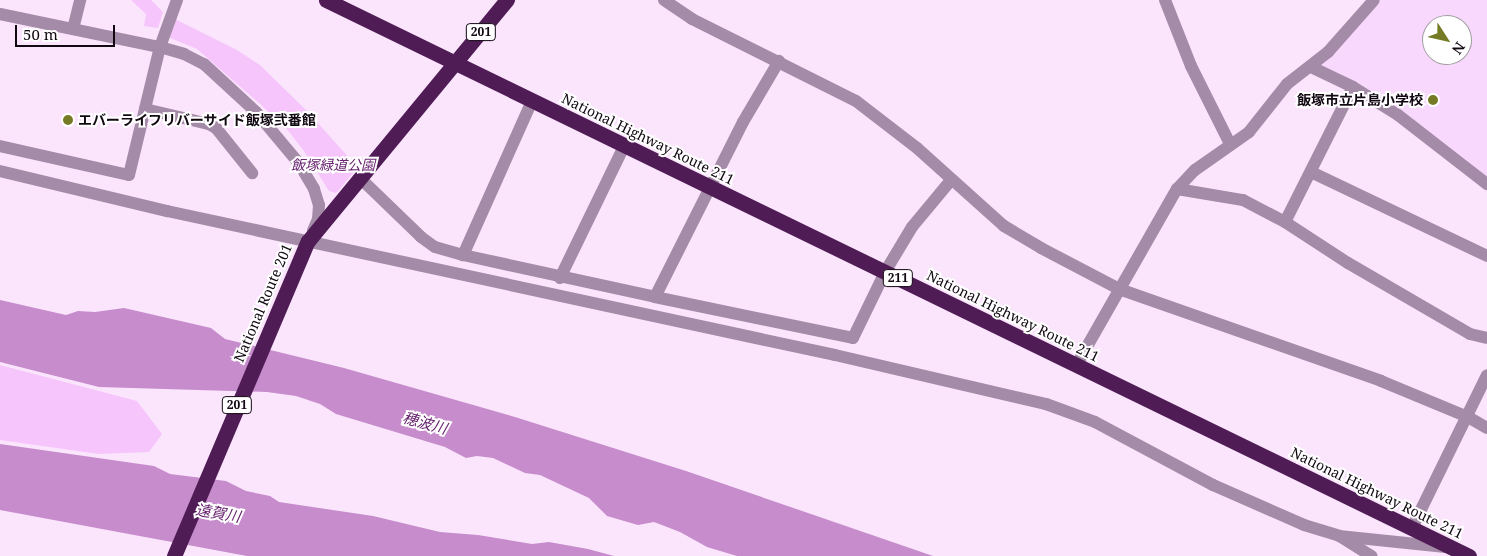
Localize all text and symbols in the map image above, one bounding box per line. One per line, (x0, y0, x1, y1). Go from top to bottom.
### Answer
scale bar (18, 15, 118, 47)
north arrow (1422, 15, 1472, 65)
road number: 201 (465, 22, 497, 42)
text: 50 m (23, 24, 58, 44)
text: N (1448, 38, 1470, 58)
street label: National Highway Route 211 (559, 90, 737, 188)
place label: 飯塚市立片島小学校 (1297, 92, 1423, 108)
marker: 飯塚市立片島小学校 (1427, 94, 1439, 106)
place label: エバーライフリバーサイド飯塚弐番館 (78, 112, 316, 128)
marker: エバーライフリバーサイド飯塚弐番館 (62, 114, 74, 126)
park label: 飯塚緑道公園 (291, 157, 375, 173)
street label: National Route 201 (231, 241, 295, 365)
street label: National Highway Route 211 (924, 267, 1102, 365)
road number: 211 (882, 268, 914, 288)
road number: 201 (221, 396, 253, 414)
water label: 穂波川 (401, 408, 449, 438)
street label: National Highway Route 211 (1288, 444, 1466, 542)
water label: 遠賀川 (194, 500, 242, 526)

